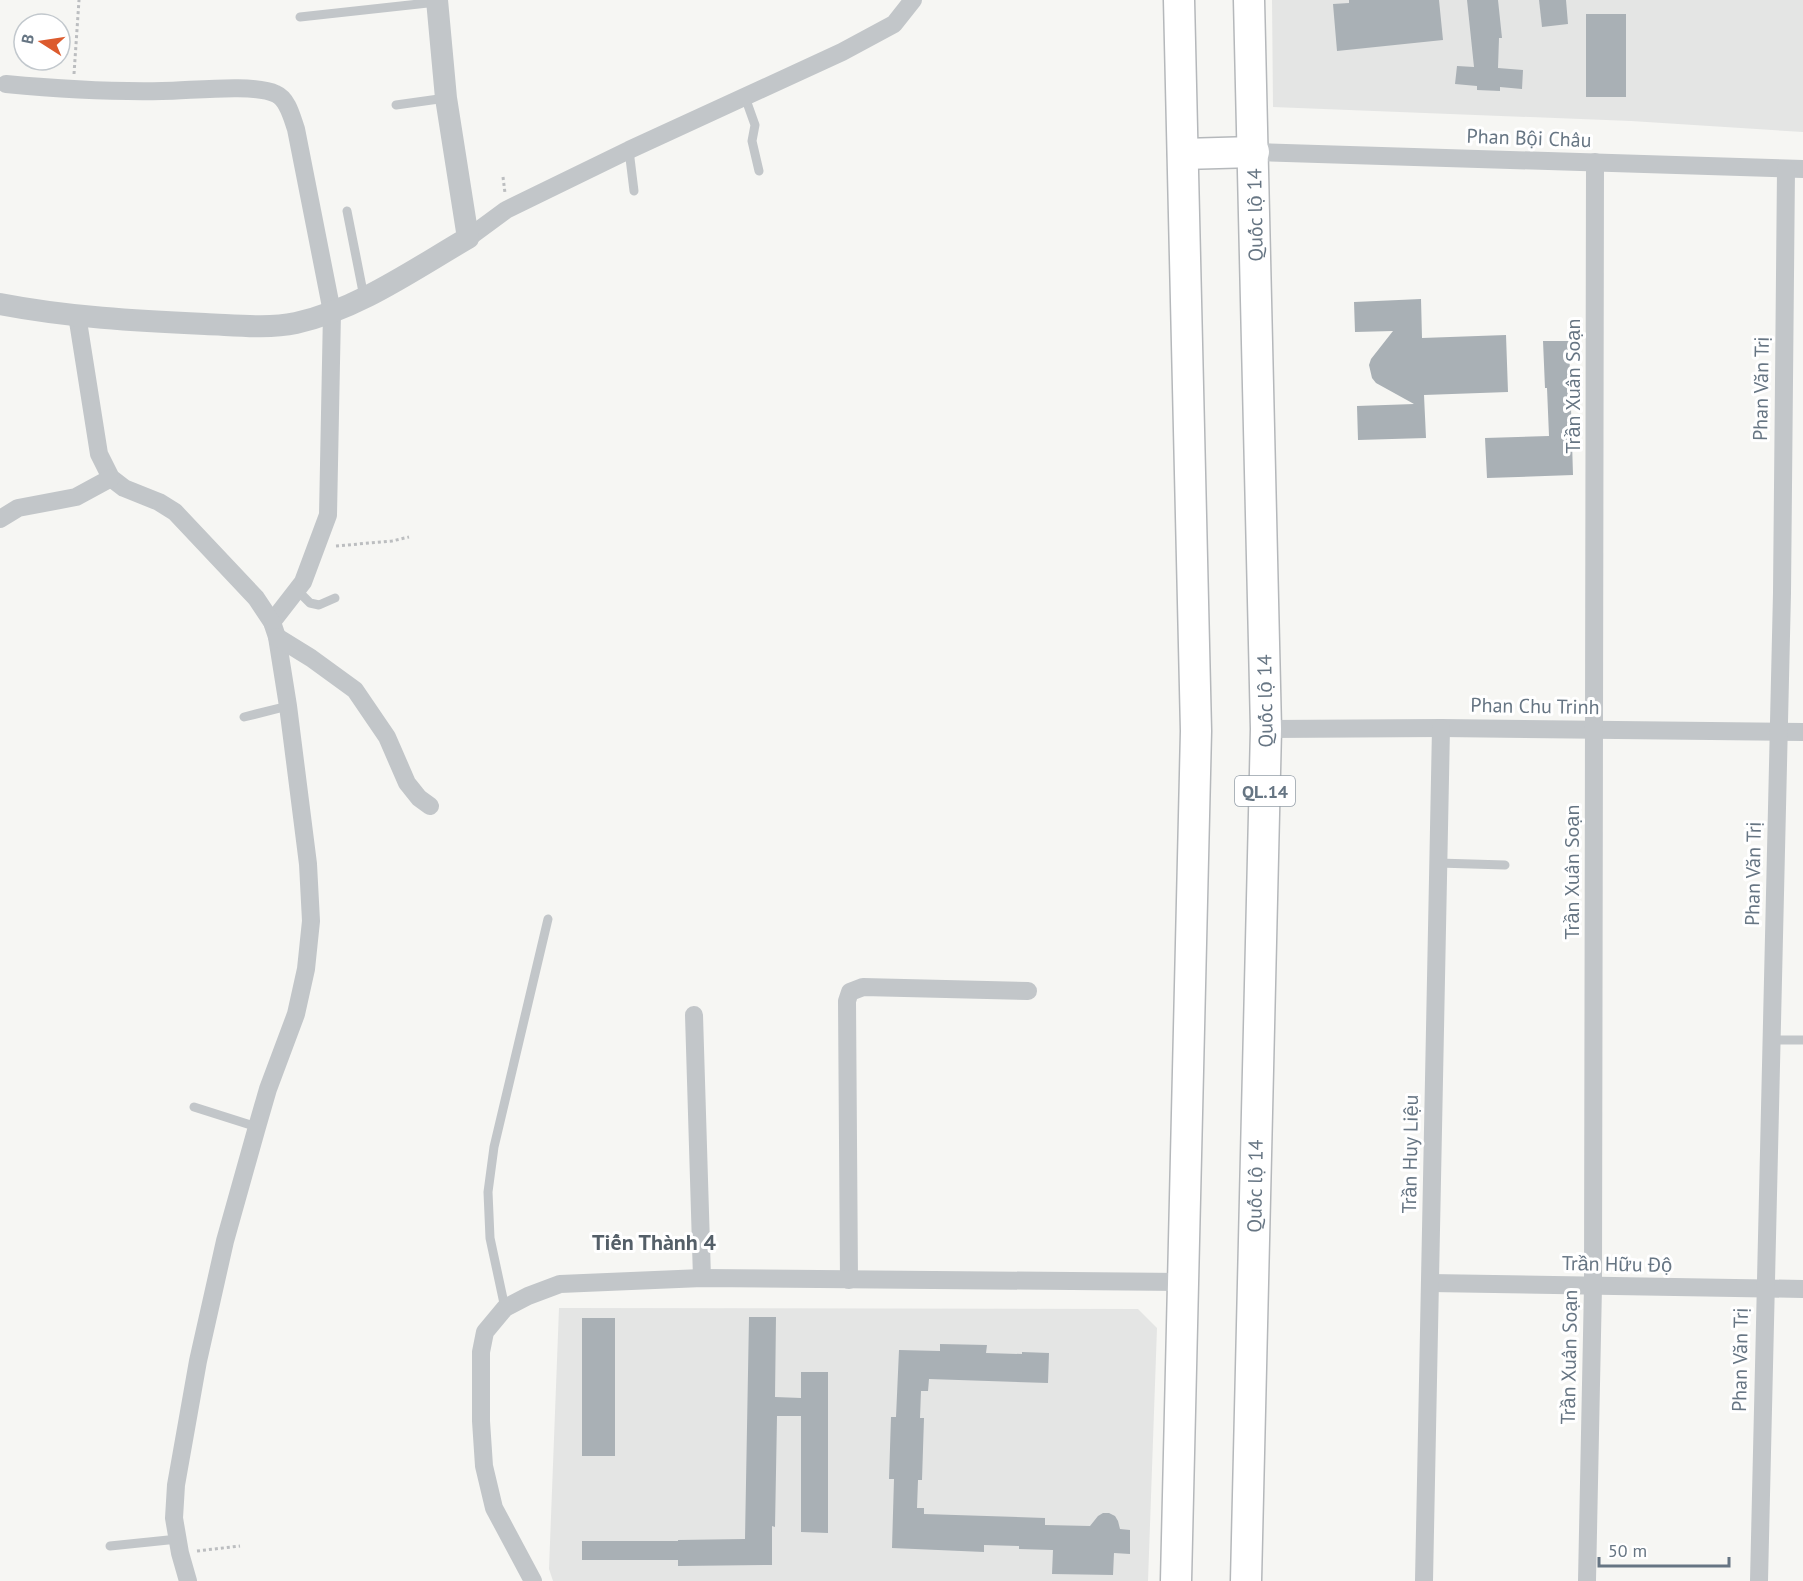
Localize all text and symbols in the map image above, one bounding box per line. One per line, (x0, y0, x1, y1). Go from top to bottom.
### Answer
north arrow (12, 12, 72, 72)
text: B (17, 32, 38, 46)
street label: Phan Bội Châu (1466, 123, 1592, 153)
street label: Quốc lộ 14 (1241, 168, 1269, 262)
street label: Trần Xuân Soạn (1560, 319, 1586, 453)
street label: Phan Văn Trị (1747, 337, 1775, 441)
street label: Quốc lộ 14 (1251, 654, 1279, 748)
street label: Phan Chu Trinh (1470, 692, 1600, 720)
road number: QL.14 (1235, 776, 1295, 806)
street label: Trần Xuân Soạn (1559, 805, 1585, 939)
street label: Phan Văn Trị (1739, 822, 1767, 926)
street label: Trần Huy Liệu (1396, 1094, 1424, 1214)
street label: Quốc lộ 14 (1241, 1139, 1269, 1233)
district label: Tiến Thành 4 (592, 1228, 716, 1256)
street label: Trần Hữu Độ (1562, 1250, 1672, 1278)
street label: Trần Xuân Soạn (1555, 1289, 1583, 1425)
street label: Phan Văn Trị (1726, 1308, 1754, 1412)
scale bar (1599, 1530, 1730, 1568)
text: 50 m (1608, 1539, 1647, 1562)

